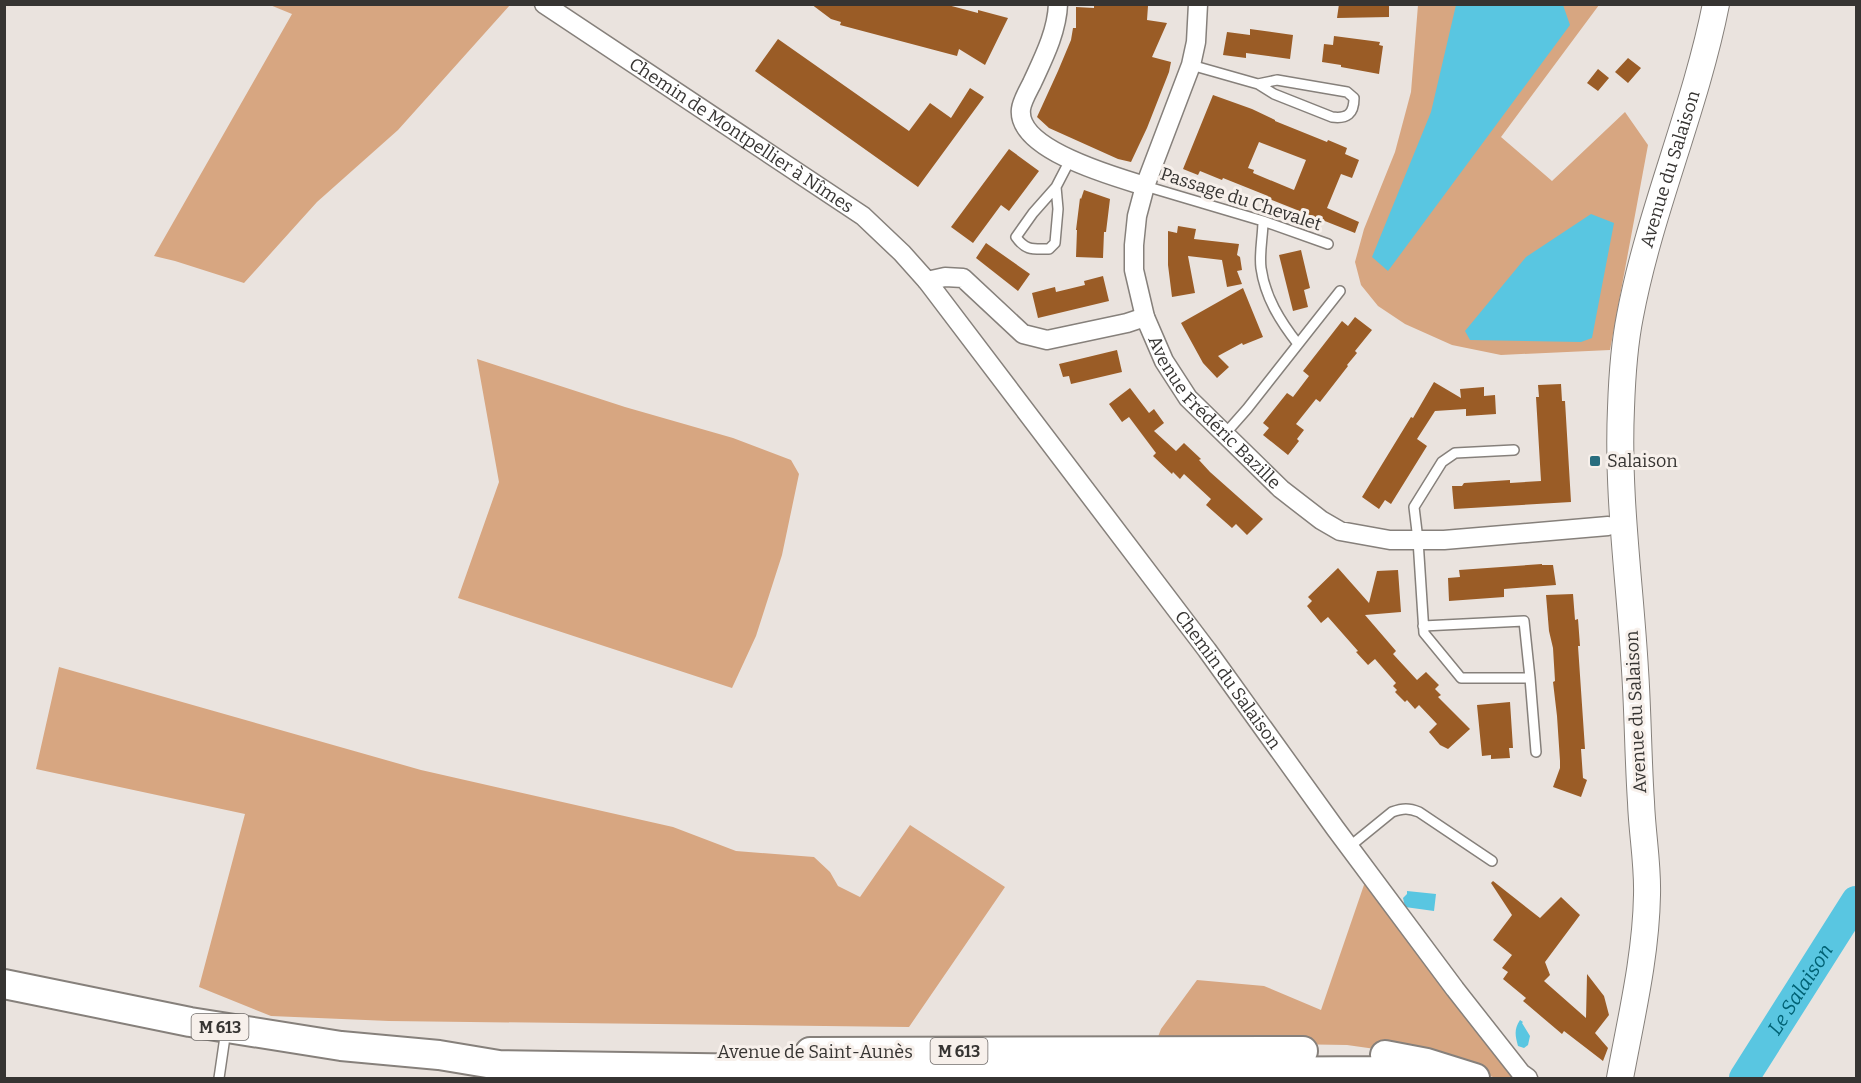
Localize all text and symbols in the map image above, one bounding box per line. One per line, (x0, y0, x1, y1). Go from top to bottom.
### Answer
street label: Chemin de Montpellier à Nîmes (625, 53, 858, 218)
street label: Avenue du Salaison (1636, 87, 1705, 250)
street label: Passage du Chevalet (1158, 163, 1325, 236)
street label: Avenue Frédéric Bazille (1143, 332, 1285, 494)
place label: Salaison (1607, 450, 1678, 472)
marker: Salaison (1588, 454, 1602, 468)
street label: Chemin du Salaison (1170, 606, 1286, 754)
street label: Avenue du Salaison (1621, 629, 1651, 794)
water label: Le Salaison (1762, 939, 1838, 1039)
road number: M 613 (192, 1014, 248, 1040)
road number: M 613 (930, 1038, 988, 1064)
street label: Avenue de Saint-Aunès (717, 1041, 913, 1063)

